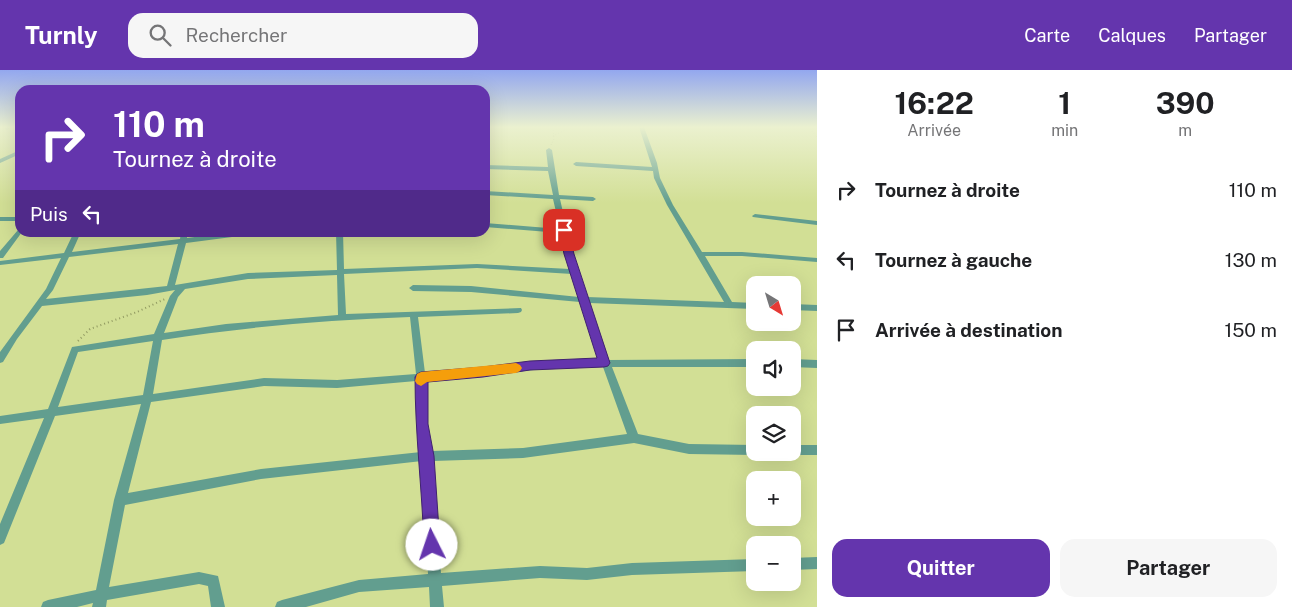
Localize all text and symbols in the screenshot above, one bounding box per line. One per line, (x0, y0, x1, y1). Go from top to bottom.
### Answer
search box (128, 13, 478, 58)
text: Turnly (25, 21, 98, 49)
icon: search (146, 21, 174, 49)
text: Rechercher (186, 24, 287, 46)
text: Carte (1024, 25, 1070, 46)
text: Calques (1098, 25, 1166, 46)
text: Partager (1194, 25, 1267, 46)
text: 16:22 (894, 85, 974, 121)
text: 1 (1058, 85, 1071, 121)
text: 390 (1156, 85, 1215, 121)
text: 110 m (113, 104, 205, 145)
icon: right (30, 105, 95, 170)
text: Arrivée (907, 121, 961, 140)
text: min (1051, 121, 1078, 140)
text: m (1178, 121, 1192, 140)
text: Tournez à droite (113, 146, 277, 172)
icon: right (832, 176, 860, 204)
text: Tournez à droite (875, 179, 1020, 201)
text: 110 m (1229, 179, 1277, 201)
icon: left (78, 200, 106, 228)
text: Puis (30, 203, 68, 225)
pin (543, 209, 585, 251)
icon: arrive (550, 216, 578, 244)
icon: left (832, 246, 860, 274)
text: Tournez à gauche (875, 249, 1032, 271)
text: 130 m (1225, 249, 1277, 271)
north arrow (746, 276, 801, 331)
map controls (746, 276, 801, 591)
icon: arrive (832, 316, 860, 344)
text: Arrivée à destination (875, 319, 1063, 341)
text: 150 m (1224, 319, 1277, 341)
button: sound (746, 341, 801, 396)
button: layers (746, 406, 801, 461)
button: + (746, 471, 801, 526)
position arrow (405, 518, 457, 570)
button: − (746, 536, 801, 591)
button: Quitter (832, 539, 1050, 597)
button: Partager (1060, 539, 1277, 597)

